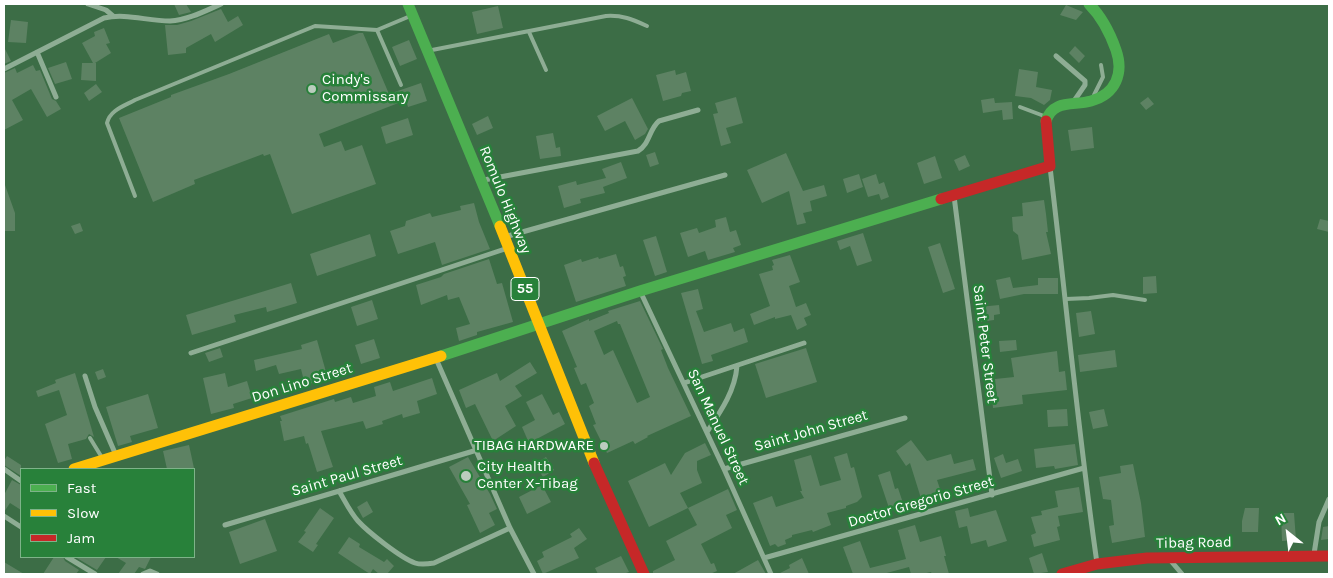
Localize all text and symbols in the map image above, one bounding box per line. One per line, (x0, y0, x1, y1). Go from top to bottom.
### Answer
place label: Cindy's Commissary (322, 71, 408, 106)
marker: Cindy's Commissary (306, 83, 318, 95)
street label: Romulo Highway (475, 144, 535, 256)
road number: 55 (511, 278, 539, 300)
street label: Saint Peter Street (969, 284, 1001, 404)
street label: Don Lino Street (250, 359, 354, 407)
street label: San Manuel Street (683, 366, 753, 488)
street label: Saint John Street (752, 406, 870, 456)
place label: TIBAG HARDWARE (474, 437, 594, 455)
marker: TIBAG HARDWARE (598, 440, 610, 452)
street label: Saint Paul Street (289, 452, 405, 500)
place label: City Health Center X-Tibag (477, 458, 578, 493)
legend (20, 468, 195, 558)
marker: City Health Center X-Tibag (459, 469, 473, 483)
street label: Doctor Gregorio Street (846, 473, 996, 531)
text: Fast (67, 479, 96, 497)
text: Slow (67, 504, 99, 522)
north arrow (1263, 508, 1313, 558)
text: N (1272, 510, 1289, 529)
text: Jam (67, 529, 95, 547)
street label: Tibag Road (1156, 533, 1232, 553)

